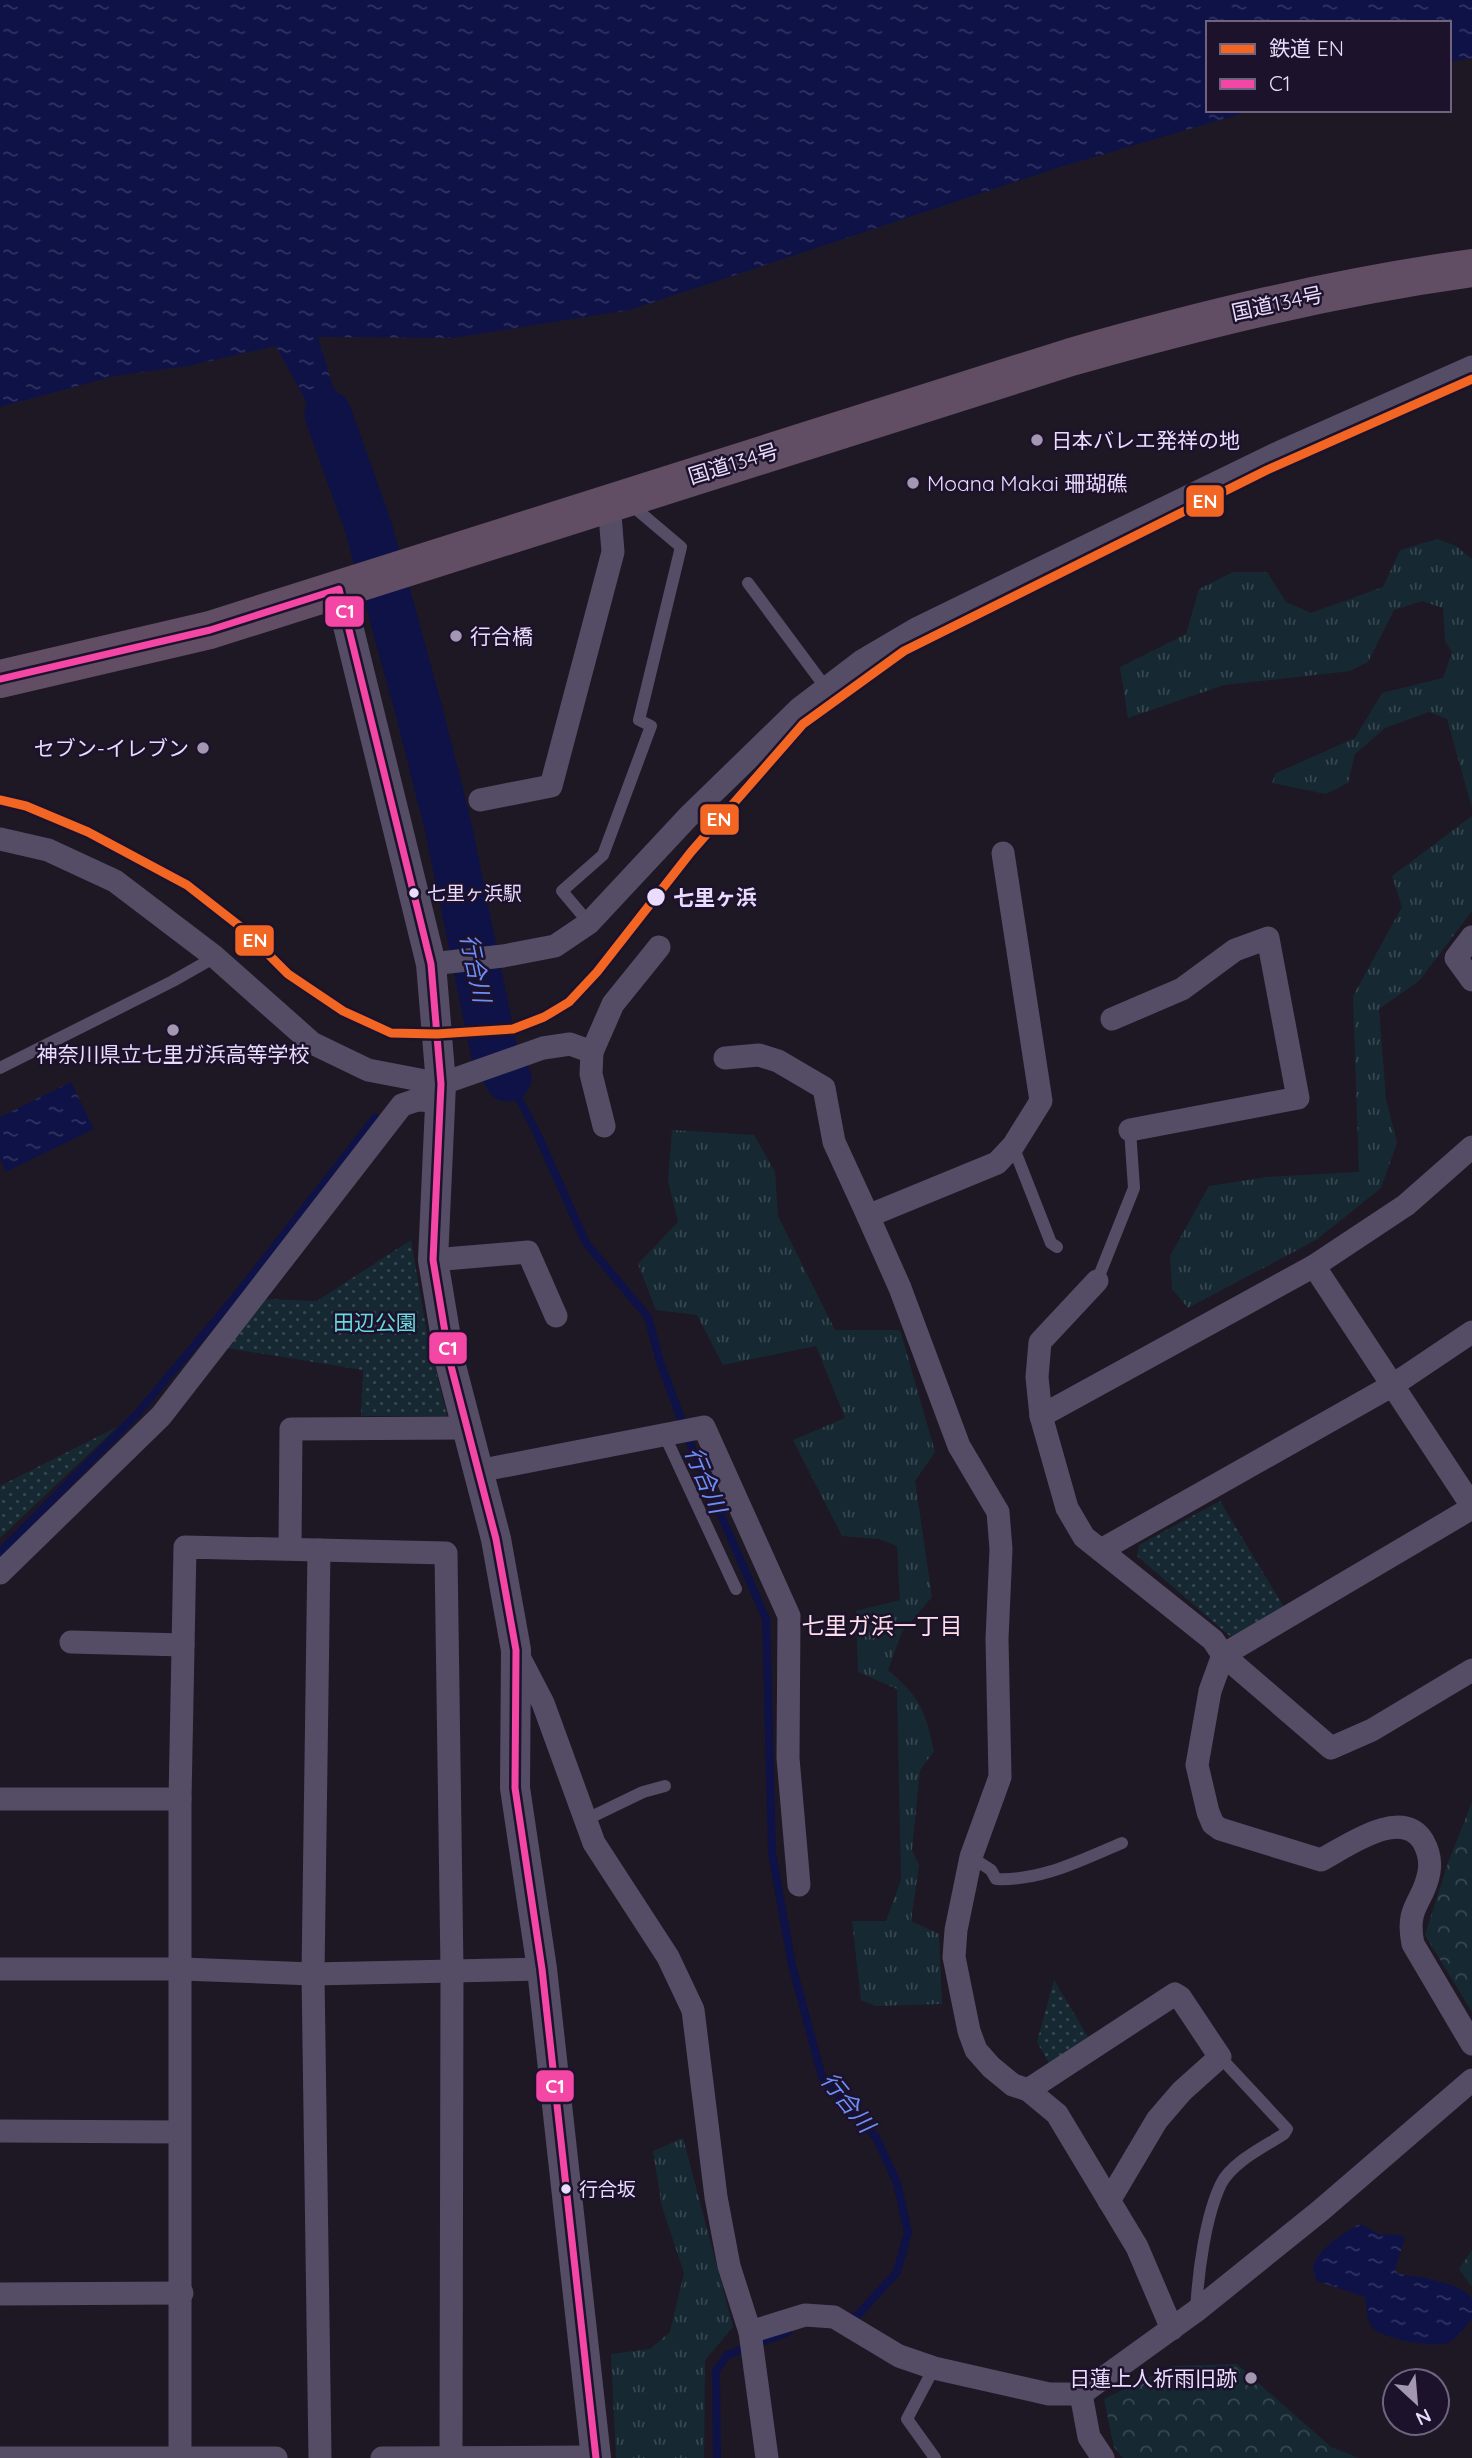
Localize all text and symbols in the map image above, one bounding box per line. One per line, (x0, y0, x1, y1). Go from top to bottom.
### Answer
legend (1206, 21, 1451, 112)
text: 鉄道 EN (1269, 35, 1344, 61)
text: C1 (1269, 70, 1290, 96)
street label: 国道134号 (1229, 281, 1325, 325)
place label: 日本バレエ発祥の地 (1051, 427, 1240, 453)
marker: 日本バレエ発祥の地 (1029, 432, 1045, 448)
street label: 国道134号 (685, 437, 781, 489)
place label: Moana Makai 珊瑚礁 (927, 470, 1128, 496)
marker: Moana Makai 珊瑚礁 (905, 475, 921, 491)
line badge: EN (1185, 484, 1225, 518)
text: EN (1193, 489, 1217, 513)
line badge: C1 (324, 595, 365, 628)
text: C1 (335, 599, 355, 623)
place label: 行合橋 (470, 623, 533, 649)
marker: 行合橋 (448, 628, 464, 644)
place label: セブン-イレブン (34, 735, 189, 761)
marker: セブン-イレブン (195, 740, 211, 756)
line badge: EN (699, 803, 740, 836)
text: EN (707, 807, 731, 831)
place label: 七里ヶ浜駅 (427, 881, 522, 905)
place label: 七里ヶ浜 (673, 884, 757, 910)
marker: 七里ヶ浜駅 (407, 886, 421, 900)
marker: 七里ヶ浜 (645, 886, 667, 908)
line badge: EN (234, 924, 275, 957)
text: EN (243, 928, 267, 952)
water label: 行合川 (455, 931, 498, 1008)
marker: 神奈川県立七里ガ浜高等学校 (165, 1022, 181, 1038)
place label: 神奈川県立七里ガ浜高等学校 (37, 1041, 310, 1067)
park label: 田辺公園 (333, 1309, 417, 1335)
line badge: C1 (428, 1331, 468, 1365)
text: C1 (438, 1336, 458, 1360)
water label: 行合川 (679, 1443, 734, 1520)
district label: 七里ガ浜一丁目 (802, 1611, 963, 1640)
water label: 行合川 (815, 2066, 883, 2140)
line badge: C1 (535, 2069, 575, 2103)
text: C1 (545, 2074, 565, 2098)
place label: 行合坂 (579, 2177, 636, 2201)
marker: 行合坂 (559, 2182, 573, 2196)
place label: 日蓮上人祈雨旧跡 (1069, 2365, 1237, 2391)
north arrow (1381, 2367, 1451, 2437)
marker: 日蓮上人祈雨旧跡 (1243, 2370, 1259, 2386)
text: N (1412, 2403, 1435, 2431)

